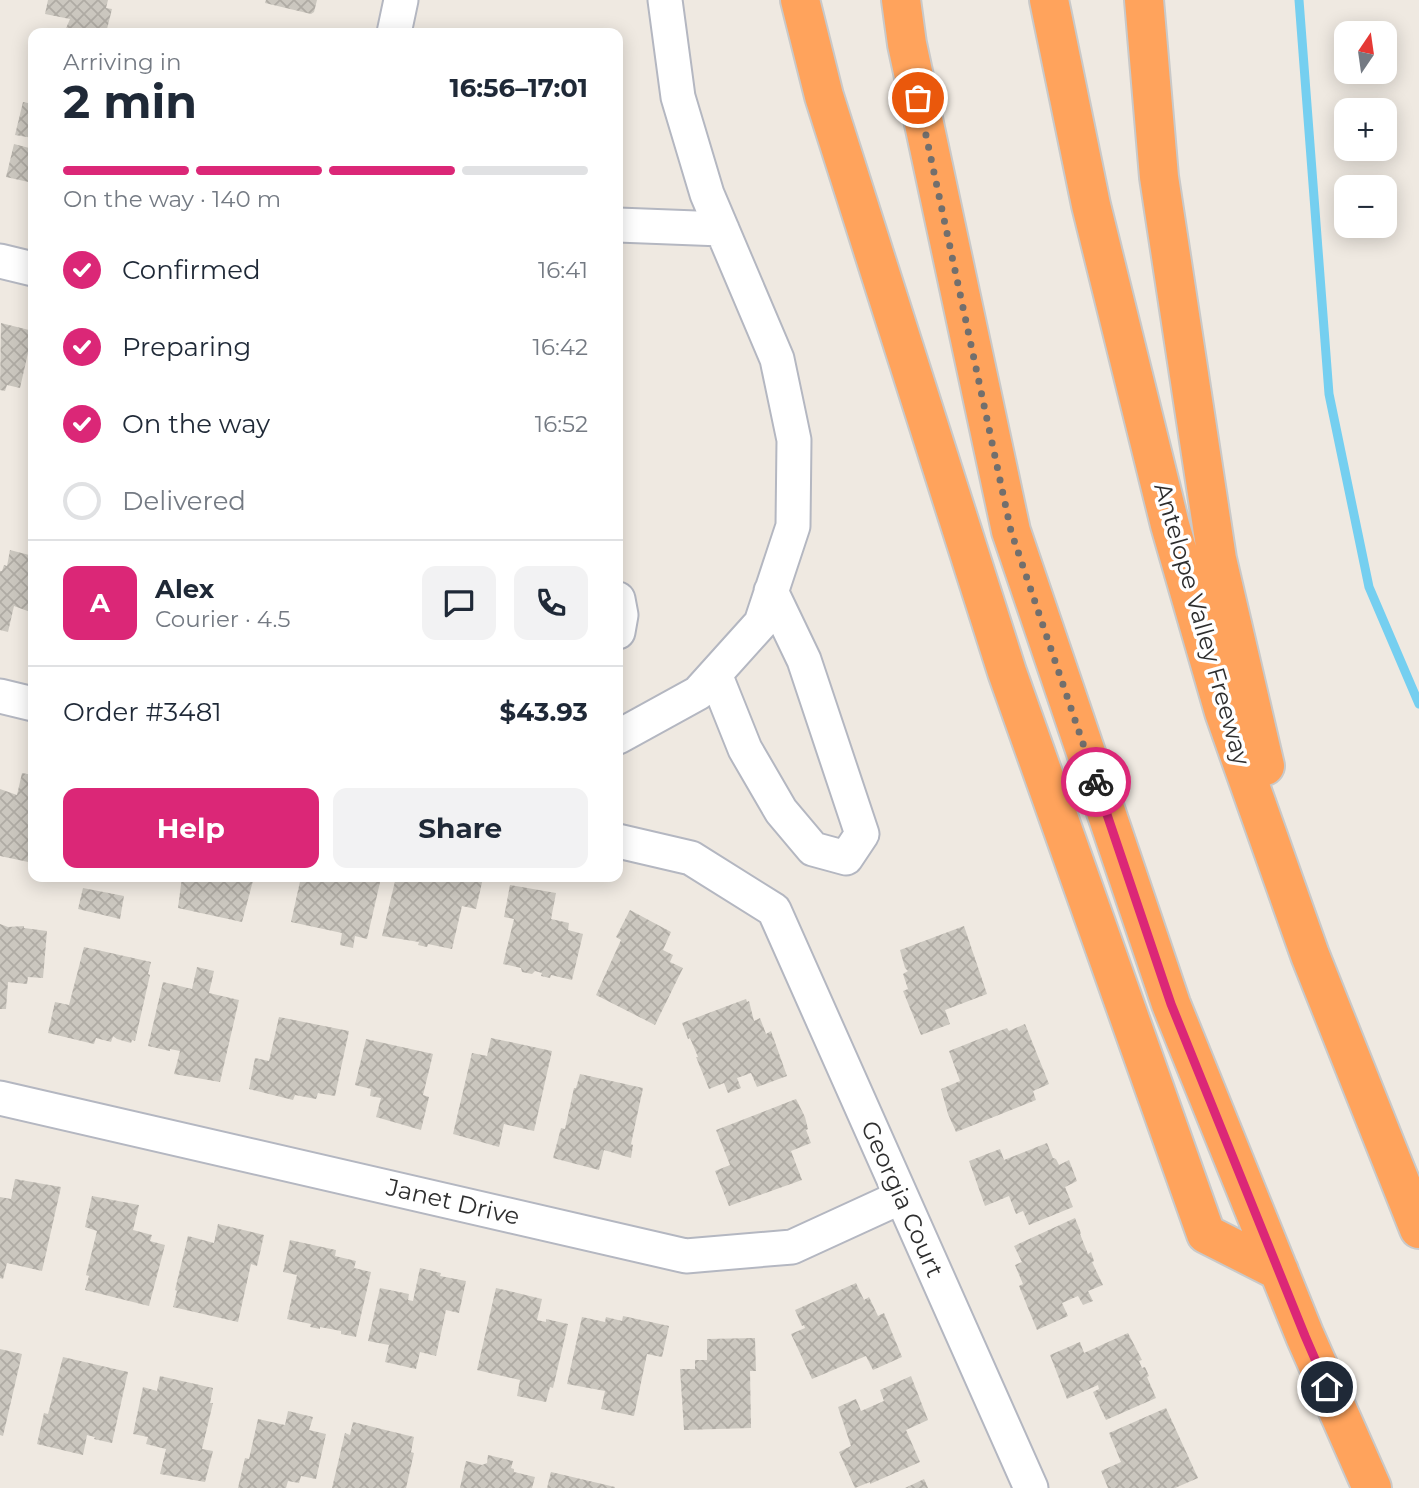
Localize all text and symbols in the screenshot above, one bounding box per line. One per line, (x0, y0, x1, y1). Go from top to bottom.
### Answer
north arrow (1334, 21, 1396, 84)
map controls (1334, 21, 1397, 238)
text: Arriving in (63, 48, 182, 76)
pin (888, 68, 948, 128)
text: 16:56–17:01 (449, 72, 588, 104)
text: 2 min (63, 73, 197, 130)
icon: bag (899, 79, 937, 117)
button: + (1334, 98, 1397, 161)
button: − (1334, 175, 1397, 238)
text: On the way · 140 m (63, 185, 281, 213)
icon: check (63, 251, 101, 289)
text: Confirmed (122, 254, 261, 286)
text: 16:41 (538, 256, 588, 284)
icon: check (63, 328, 101, 366)
text: Preparing (122, 331, 251, 363)
text: 16:42 (533, 333, 588, 361)
icon: check (63, 405, 101, 443)
text: On the way (122, 408, 270, 440)
text: 16:52 (535, 410, 588, 438)
street label: Antelope Valley Freeway (1148, 479, 1257, 768)
text: Delivered (122, 485, 246, 517)
button: chat (422, 566, 496, 640)
button: phone (514, 566, 588, 640)
text: Alex (155, 573, 214, 605)
text: A (90, 587, 110, 619)
text: Courier · 4.5 (155, 605, 290, 633)
text: Order #3481 (63, 696, 222, 728)
text: $43.93 (500, 696, 588, 728)
courier (1061, 747, 1131, 817)
icon: bike (1077, 763, 1115, 801)
button: Help (63, 788, 319, 868)
button: Share (333, 788, 588, 868)
street label: Georgia Court (855, 1116, 950, 1282)
street label: Janet Drive (383, 1172, 523, 1231)
pin (1297, 1357, 1357, 1417)
icon: home (1308, 1368, 1346, 1406)

